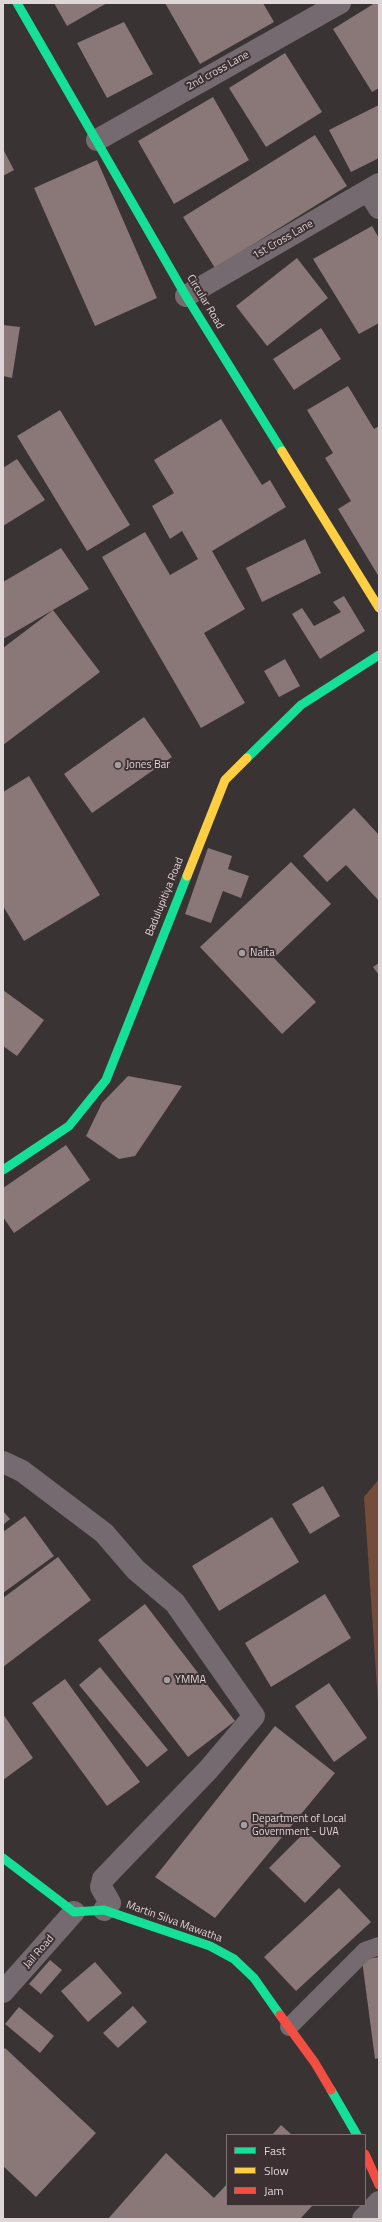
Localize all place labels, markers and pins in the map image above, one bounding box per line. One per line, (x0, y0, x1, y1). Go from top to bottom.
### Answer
place label: Jones Bar (126, 758, 170, 772)
marker: Jones Bar (113, 760, 123, 770)
place label: Naita (250, 946, 275, 960)
marker: Naita (237, 948, 247, 958)
place label: YMMA (175, 1673, 206, 1687)
marker: YMMA (162, 1675, 172, 1685)
place label: Department of Local Government - UVA (252, 1812, 346, 1838)
marker: Department of Local Government - UVA (239, 1820, 249, 1830)

